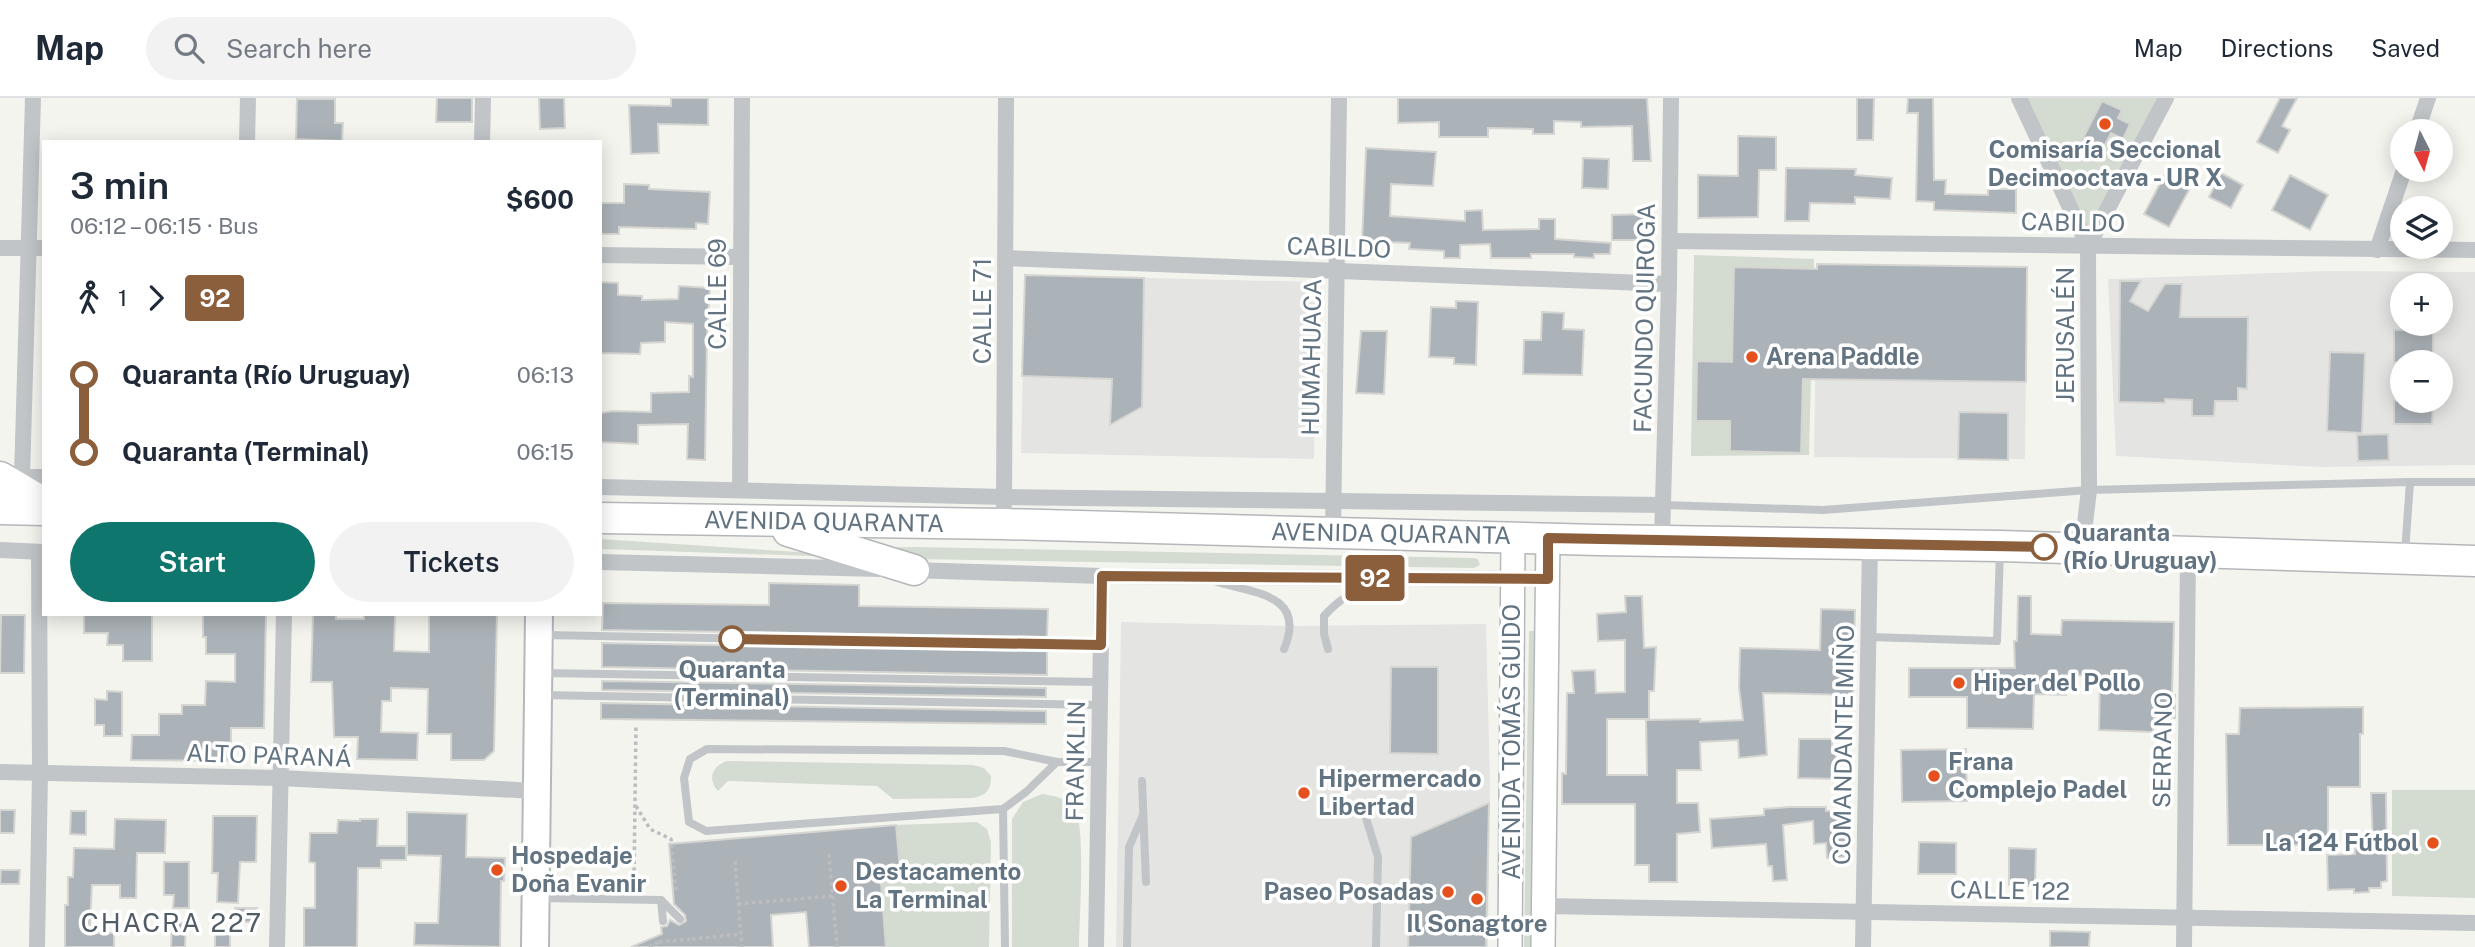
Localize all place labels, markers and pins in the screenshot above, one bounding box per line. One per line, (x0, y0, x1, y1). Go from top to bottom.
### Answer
marker: Comisaría Seccional Decimooctava - UR X (2097, 116, 2113, 132)
place label: Comisaría Seccional Decimooctava - UR X (1987, 135, 2223, 191)
place label: Arena Paddle (1766, 342, 1920, 370)
marker: Arena Paddle (1744, 349, 1760, 365)
place label: Quaranta (Río Uruguay) (2063, 518, 2217, 574)
marker: Quaranta (Río Uruguay) (2031, 534, 2057, 560)
marker: Quaranta (Terminal) (719, 626, 745, 652)
place label: Quaranta (Terminal) (674, 655, 790, 711)
place label: Hiper del Pollo (1973, 668, 2141, 696)
marker: Hiper del Pollo (1951, 675, 1967, 691)
place label: Frana Complejo Padel (1948, 747, 2128, 803)
place label: Hipermercado Libertad (1318, 764, 1482, 820)
marker: Frana Complejo Padel (1926, 768, 1942, 784)
marker: Hipermercado Libertad (1296, 785, 1312, 801)
place label: La 124 Fútbol (2265, 828, 2419, 856)
marker: La 124 Fútbol (2425, 835, 2441, 851)
place label: Hospedaje Doña Evanir (511, 841, 646, 897)
place label: Destacamento La Terminal (855, 857, 1021, 913)
marker: Hospedaje Doña Evanir (489, 862, 505, 878)
place label: Paseo Posadas (1263, 877, 1434, 905)
marker: Destacamento La Terminal (833, 878, 849, 894)
marker: Paseo Posadas (1440, 884, 1456, 900)
marker: Il Sonagtore (1469, 891, 1485, 907)
place label: Il Sonagtore (1406, 909, 1548, 937)

